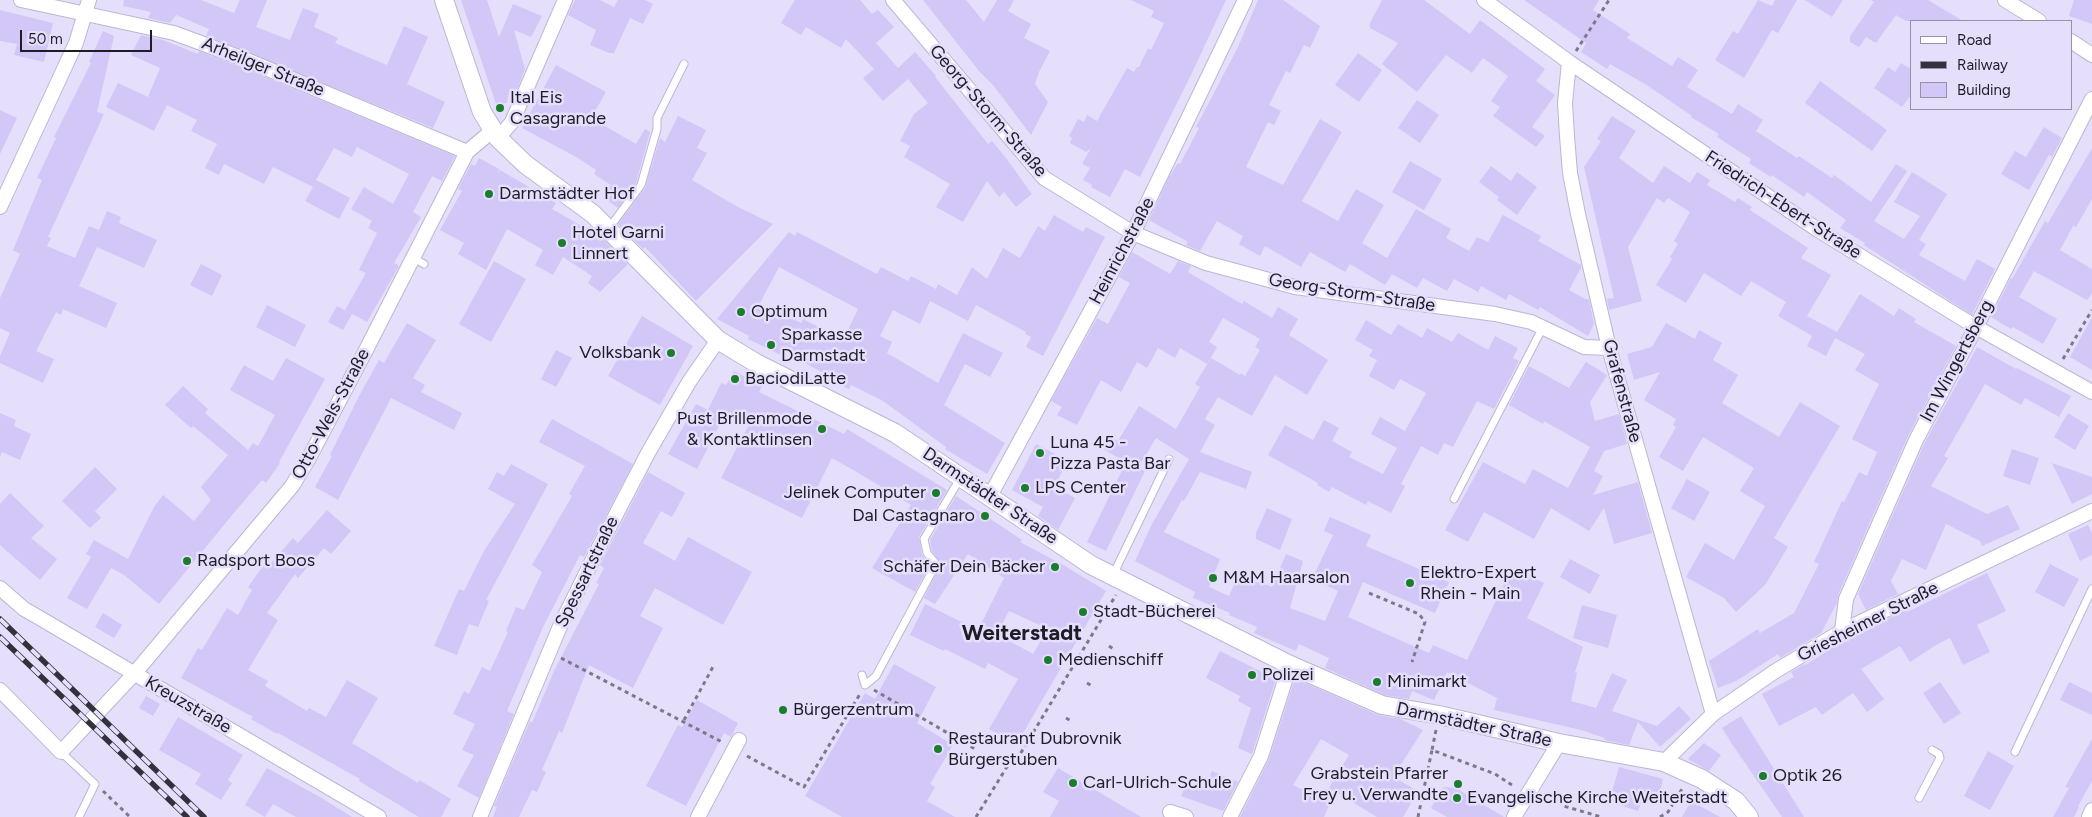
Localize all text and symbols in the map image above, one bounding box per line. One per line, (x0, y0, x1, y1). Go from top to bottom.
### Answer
scale bar (22, 20, 155, 52)
legend (1910, 20, 2072, 110)
text: 50 m (28, 30, 63, 48)
text: Road (1957, 31, 1992, 49)
street label: Arheilger Straße (199, 33, 327, 101)
street label: Georg-Storm-Straße (925, 40, 1051, 182)
text: Railway (1957, 56, 2008, 74)
text: Building (1957, 81, 2011, 99)
place label: Ital Eis Casagrande (510, 87, 606, 130)
marker: Ital Eis Casagrande (494, 102, 506, 114)
street label: Friedrich-Ebert-Straße (1701, 146, 1865, 264)
place label: Darmstädter Hof (499, 183, 635, 205)
marker: Darmstädter Hof (483, 188, 495, 200)
street label: Heinrichstraße (1085, 194, 1159, 308)
place label: Hotel Garni Linnert (572, 222, 664, 264)
marker: Hotel Garni Linnert (556, 237, 568, 249)
street label: Georg-Storm-Straße (1267, 269, 1437, 317)
street label: Im Wingertsberg (1916, 296, 1998, 426)
place label: Optimum (751, 301, 827, 323)
marker: Optimum (735, 306, 747, 318)
place label: Sparkasse Darmstadt (781, 324, 866, 366)
street label: Grafenstraße (1598, 337, 1646, 445)
marker: Sparkasse Darmstadt (765, 339, 777, 351)
place label: Volksbank (579, 342, 661, 364)
street label: Otto-Wels-Straße (287, 345, 375, 483)
marker: Volksbank (665, 347, 677, 359)
place label: BaciodiLatte (745, 368, 846, 390)
marker: BaciodiLatte (729, 373, 741, 385)
place label: Pust Brillenmode & Kontaktlinsen (677, 408, 812, 450)
marker: Pust Brillenmode & Kontaktlinsen (816, 423, 828, 435)
place label: Luna 45 - Pizza Pasta Bar (1050, 432, 1170, 474)
street label: Darmstädter Straße (918, 443, 1062, 549)
marker: Luna 45 - Pizza Pasta Bar (1034, 447, 1046, 459)
place label: LPS Center (1035, 477, 1126, 499)
place label: Jelinek Computer (784, 482, 926, 504)
marker: LPS Center (1019, 482, 1031, 494)
marker: Jelinek Computer (930, 487, 942, 499)
place label: Dal Castagnaro (852, 505, 975, 527)
marker: Dal Castagnaro (979, 510, 991, 522)
street label: Spessartstraße (551, 513, 623, 631)
place label: Radsport Boos (197, 550, 315, 572)
marker: Radsport Boos (181, 555, 193, 567)
place label: Schäfer Dein Bäcker (883, 556, 1045, 578)
marker: Schäfer Dein Bäcker (1049, 561, 1061, 573)
place label: Elektro-Expert Rhein - Main (1420, 562, 1537, 604)
place label: M&M Haarsalon (1223, 567, 1349, 589)
marker: M&M Haarsalon (1207, 572, 1219, 584)
marker: Elektro-Expert Rhein - Main (1404, 577, 1416, 589)
street label: Griesheimer Straße (1794, 577, 1942, 667)
place label: Stadt-Bücherei (1093, 601, 1216, 623)
marker: Stadt-Bücherei (1077, 606, 1089, 618)
district label: Weiterstadt (962, 621, 1082, 647)
place label: Medienschiff (1058, 649, 1163, 671)
marker: Medienschiff (1042, 654, 1054, 666)
place label: Polizei (1262, 664, 1314, 686)
marker: Polizei (1246, 669, 1258, 681)
place label: Minimarkt (1387, 671, 1467, 693)
street label: Kreuzstraße (141, 672, 235, 738)
marker: Minimarkt (1371, 676, 1383, 688)
street label: Darmstädter Straße (1394, 698, 1554, 752)
place label: Bürgerzentrum (793, 699, 914, 721)
marker: Bürgerzentrum (777, 704, 789, 716)
place label: Restaurant Dubrovnik Bürgerstuben (948, 728, 1122, 771)
marker: Restaurant Dubrovnik Bürgerstuben (932, 743, 944, 755)
place label: Grabstein Pfarrer Frey u. Verwandte (1303, 763, 1448, 806)
place label: Optik 26 (1773, 765, 1842, 787)
marker: Optik 26 (1757, 770, 1769, 782)
place label: Carl-Ulrich-Schule (1083, 772, 1232, 794)
marker: Carl-Ulrich-Schule (1067, 777, 1079, 789)
marker: Grabstein Pfarrer Frey u. Verwandte (1452, 778, 1464, 790)
place label: Evangelische Kirche Weiterstadt (1467, 787, 1727, 809)
marker: Evangelische Kirche Weiterstadt (1451, 792, 1463, 804)

